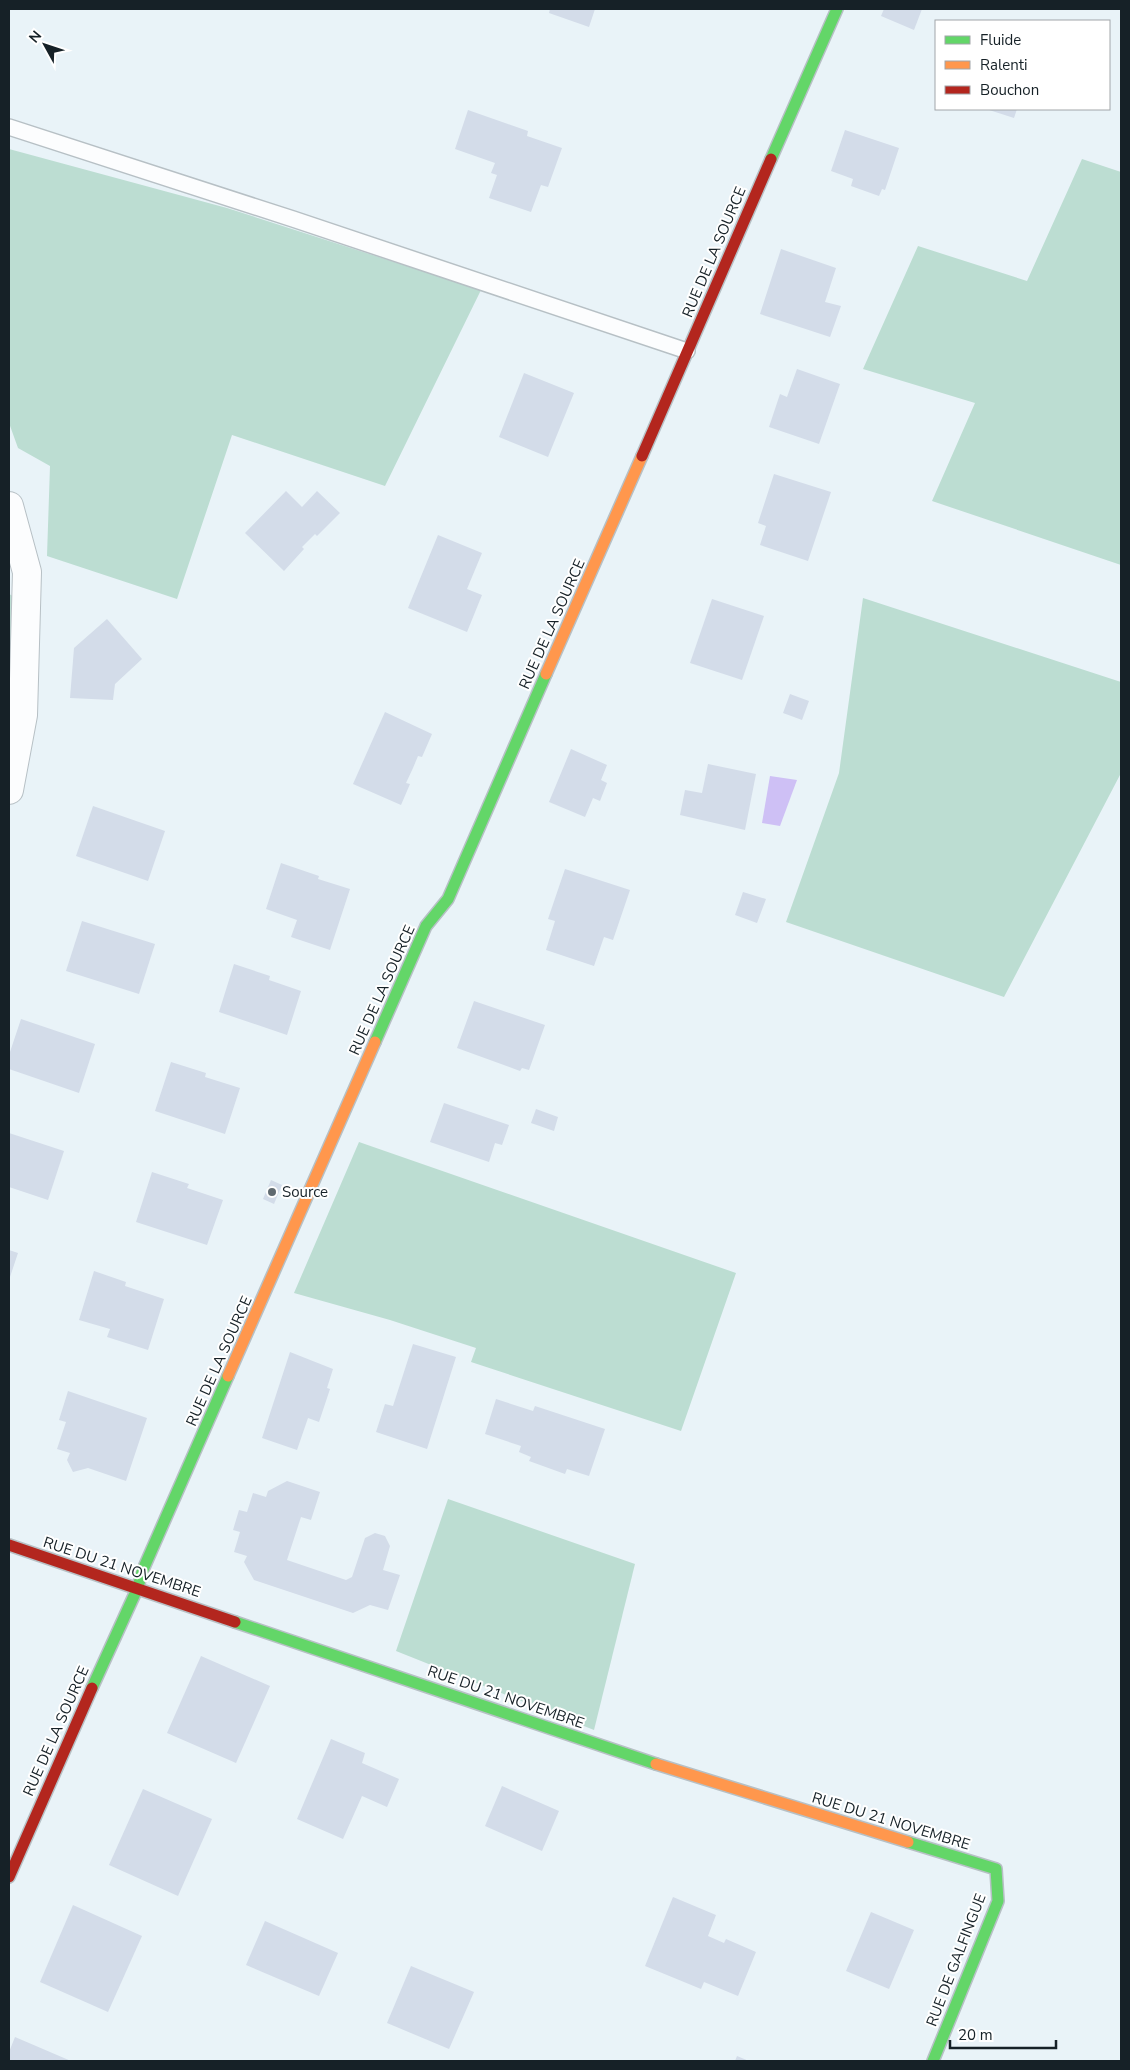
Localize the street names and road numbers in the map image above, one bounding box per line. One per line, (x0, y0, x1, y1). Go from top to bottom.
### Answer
street label: RUE DE LA SOURCE (677, 183, 751, 321)
street label: RUE DE LA SOURCE (514, 556, 590, 692)
street label: RUE DE LA SOURCE (344, 922, 420, 1058)
street label: RUE DE LA SOURCE (181, 1293, 257, 1429)
street label: RUE DU 21 NOVEMBRE (41, 1532, 203, 1602)
street label: RUE DU 21 NOVEMBRE (425, 1661, 587, 1733)
street label: RUE DE LA SOURCE (18, 1663, 94, 1799)
street label: RUE DU 21 NOVEMBRE (809, 1787, 973, 1855)
street label: RUE DE GALFINGUE (921, 1891, 991, 2029)

